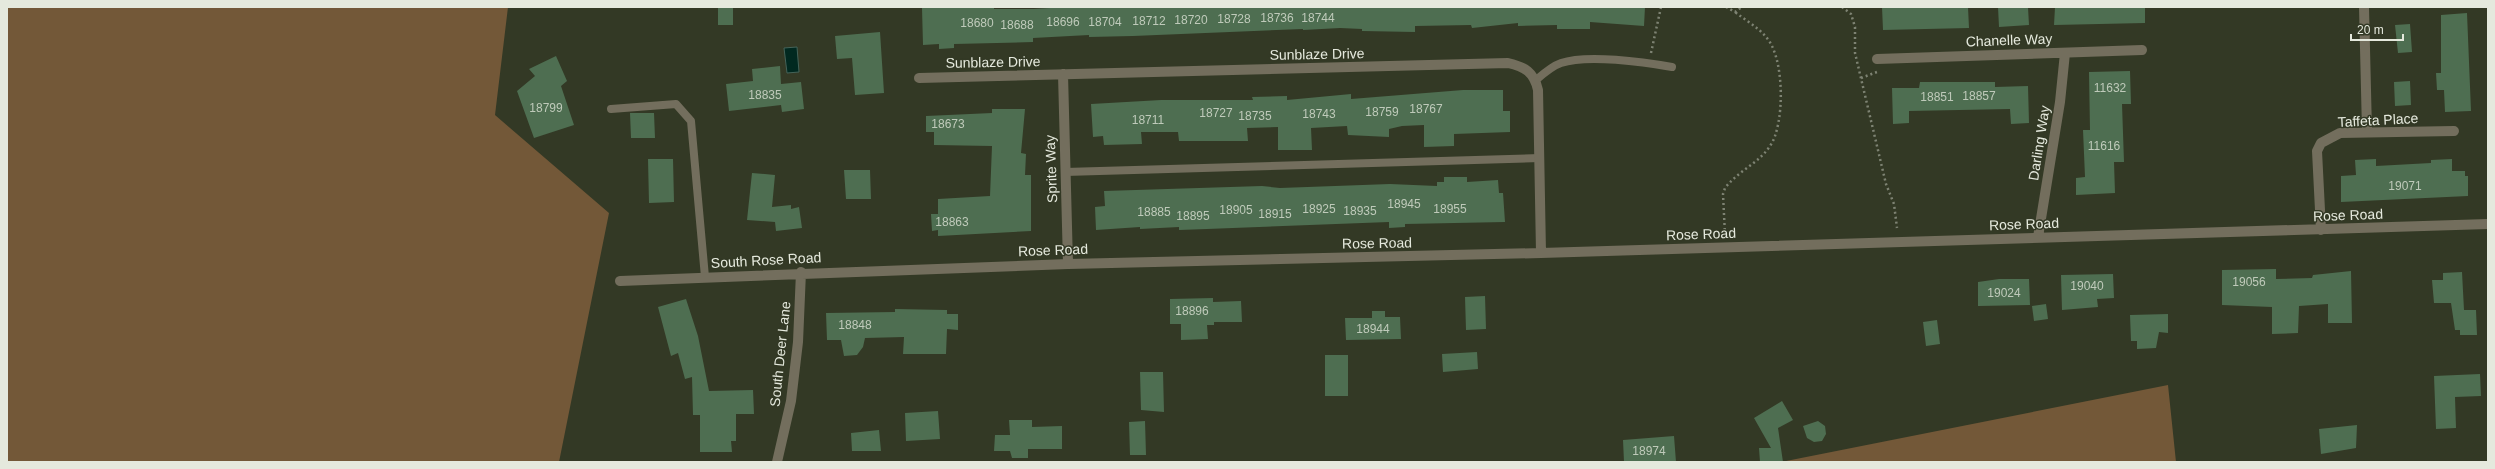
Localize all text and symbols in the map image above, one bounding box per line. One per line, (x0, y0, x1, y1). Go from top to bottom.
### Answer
house number: 18736 (1260, 11, 1294, 25)
house number: 18744 (1301, 11, 1335, 25)
house number: 18728 (1217, 12, 1251, 26)
house number: 18720 (1174, 13, 1208, 27)
house number: 18712 (1132, 14, 1166, 28)
house number: 18696 (1046, 15, 1080, 29)
house number: 18704 (1088, 15, 1122, 29)
house number: 18680 (960, 16, 994, 30)
scale bar (2351, 16, 2403, 42)
house number: 18688 (1000, 18, 1034, 32)
text: 20 m (2357, 23, 2384, 37)
street label: Chanelle Way (1965, 30, 2053, 50)
street label: Sunblaze Drive (1269, 45, 1365, 63)
street label: Sunblaze Drive (945, 53, 1041, 71)
house number: 11632 (2094, 81, 2127, 95)
house number: 18835 (748, 88, 782, 102)
house number: 18857 (1962, 89, 1996, 103)
house number: 18851 (1920, 90, 1954, 104)
house number: 18799 (529, 101, 563, 115)
house number: 18767 (1409, 102, 1443, 116)
street label: Darling Way (2025, 104, 2053, 182)
house number: 18759 (1365, 105, 1399, 119)
house number: 18727 (1199, 106, 1233, 120)
house number: 18743 (1302, 107, 1336, 121)
house number: 18735 (1238, 109, 1272, 123)
street label: Taffeta Place (2337, 110, 2419, 130)
house number: 18711 (1132, 113, 1165, 127)
house number: 18673 (931, 117, 965, 131)
street label: Sprite Way (1042, 135, 1060, 203)
house number: 11616 (2088, 139, 2121, 153)
house number: 19071 (2388, 179, 2422, 193)
house number: 18945 (1387, 197, 1421, 211)
house number: 18925 (1302, 202, 1336, 216)
house number: 18955 (1433, 202, 1467, 216)
house number: 18905 (1219, 203, 1253, 217)
house number: 18935 (1343, 204, 1377, 218)
house number: 18885 (1137, 205, 1171, 219)
street label: Rose Road (2313, 206, 2383, 224)
house number: 18915 (1258, 207, 1292, 221)
house number: 18895 (1176, 209, 1210, 223)
house number: 18863 (935, 215, 969, 229)
street label: Rose Road (1989, 215, 2059, 233)
street label: Rose Road (1666, 225, 1736, 243)
street label: Rose Road (1342, 234, 1412, 252)
street label: Rose Road (1018, 241, 1088, 259)
street label: South Rose Road (710, 249, 822, 271)
house number: 19056 (2232, 275, 2266, 289)
house number: 19040 (2070, 279, 2104, 293)
house number: 19024 (1987, 286, 2021, 300)
street label: South Deer Lane (767, 300, 794, 407)
house number: 18896 (1175, 304, 1209, 318)
house number: 18848 (838, 318, 872, 332)
house number: 18944 (1356, 322, 1390, 336)
house number: 18974 (1632, 444, 1666, 458)

